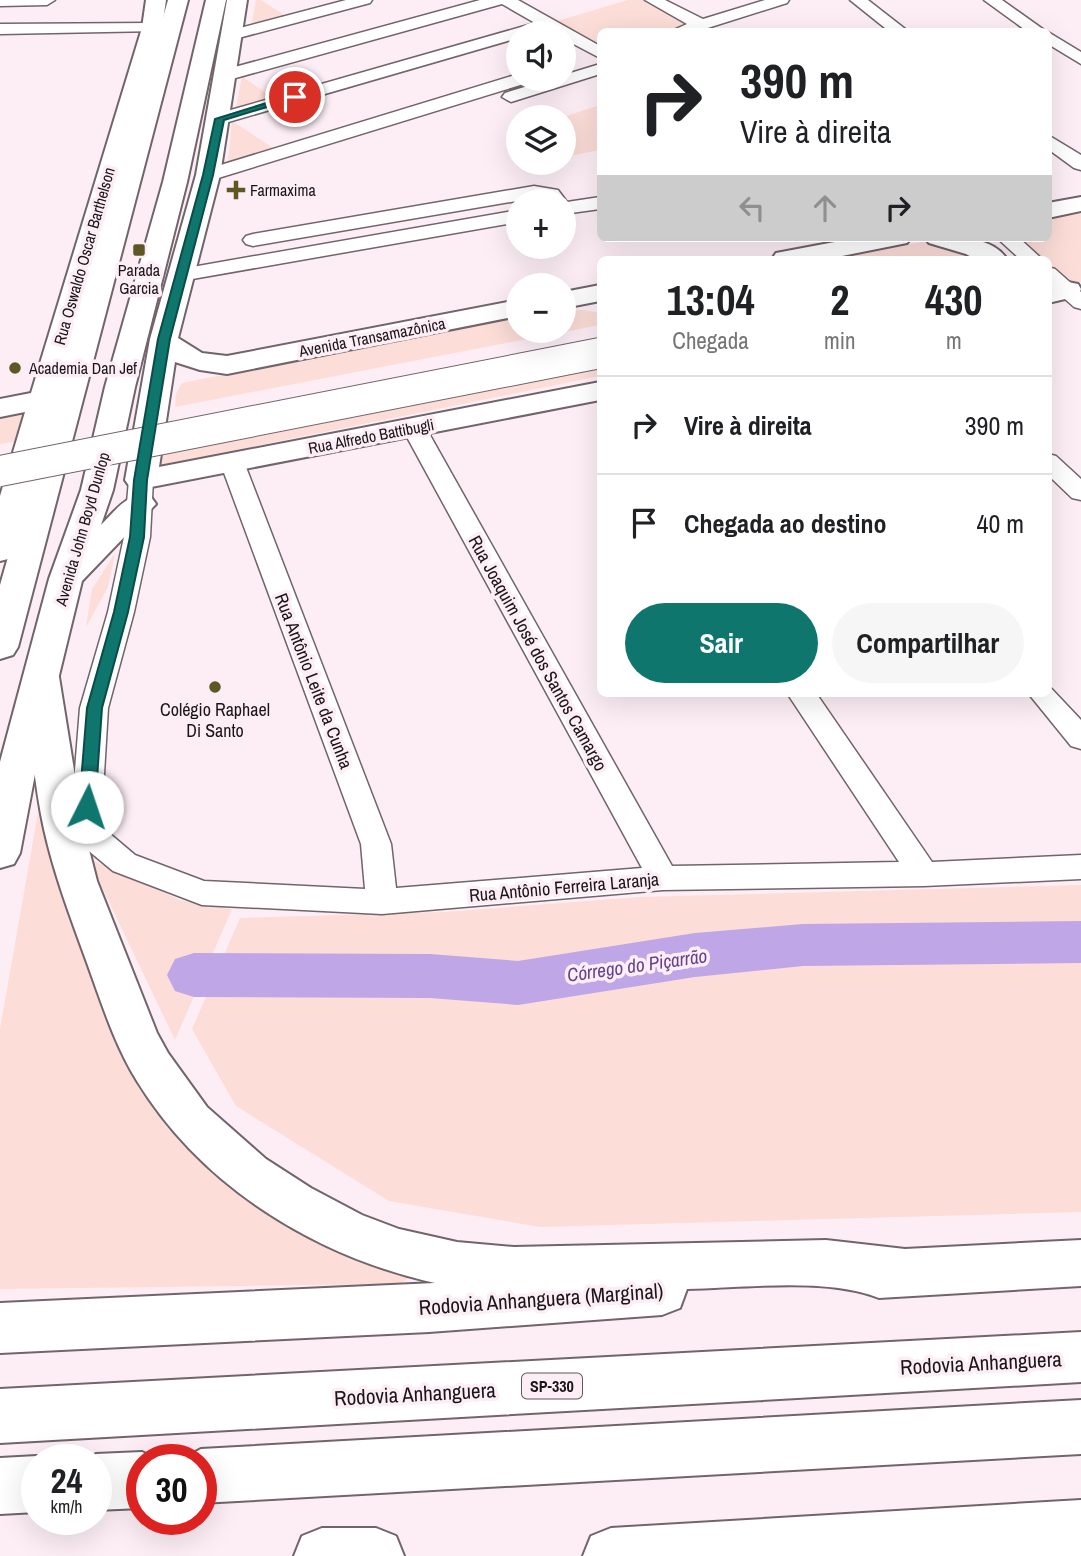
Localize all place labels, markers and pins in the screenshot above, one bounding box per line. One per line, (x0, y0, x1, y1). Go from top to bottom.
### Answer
pin (265, 67, 325, 127)
place label: Farmaxima (250, 179, 316, 201)
marker: Farmaxima (228, 182, 244, 198)
marker: Parada Garcia (131, 242, 147, 258)
place label: Parada Garcia (118, 259, 161, 299)
place label: Academia Dan Jef (28, 357, 137, 379)
marker: Academia Dan Jef (7, 360, 23, 376)
marker: Colégio Raphael Di Santo (207, 679, 223, 695)
place label: Colégio Raphael Di Santo (160, 697, 270, 743)

